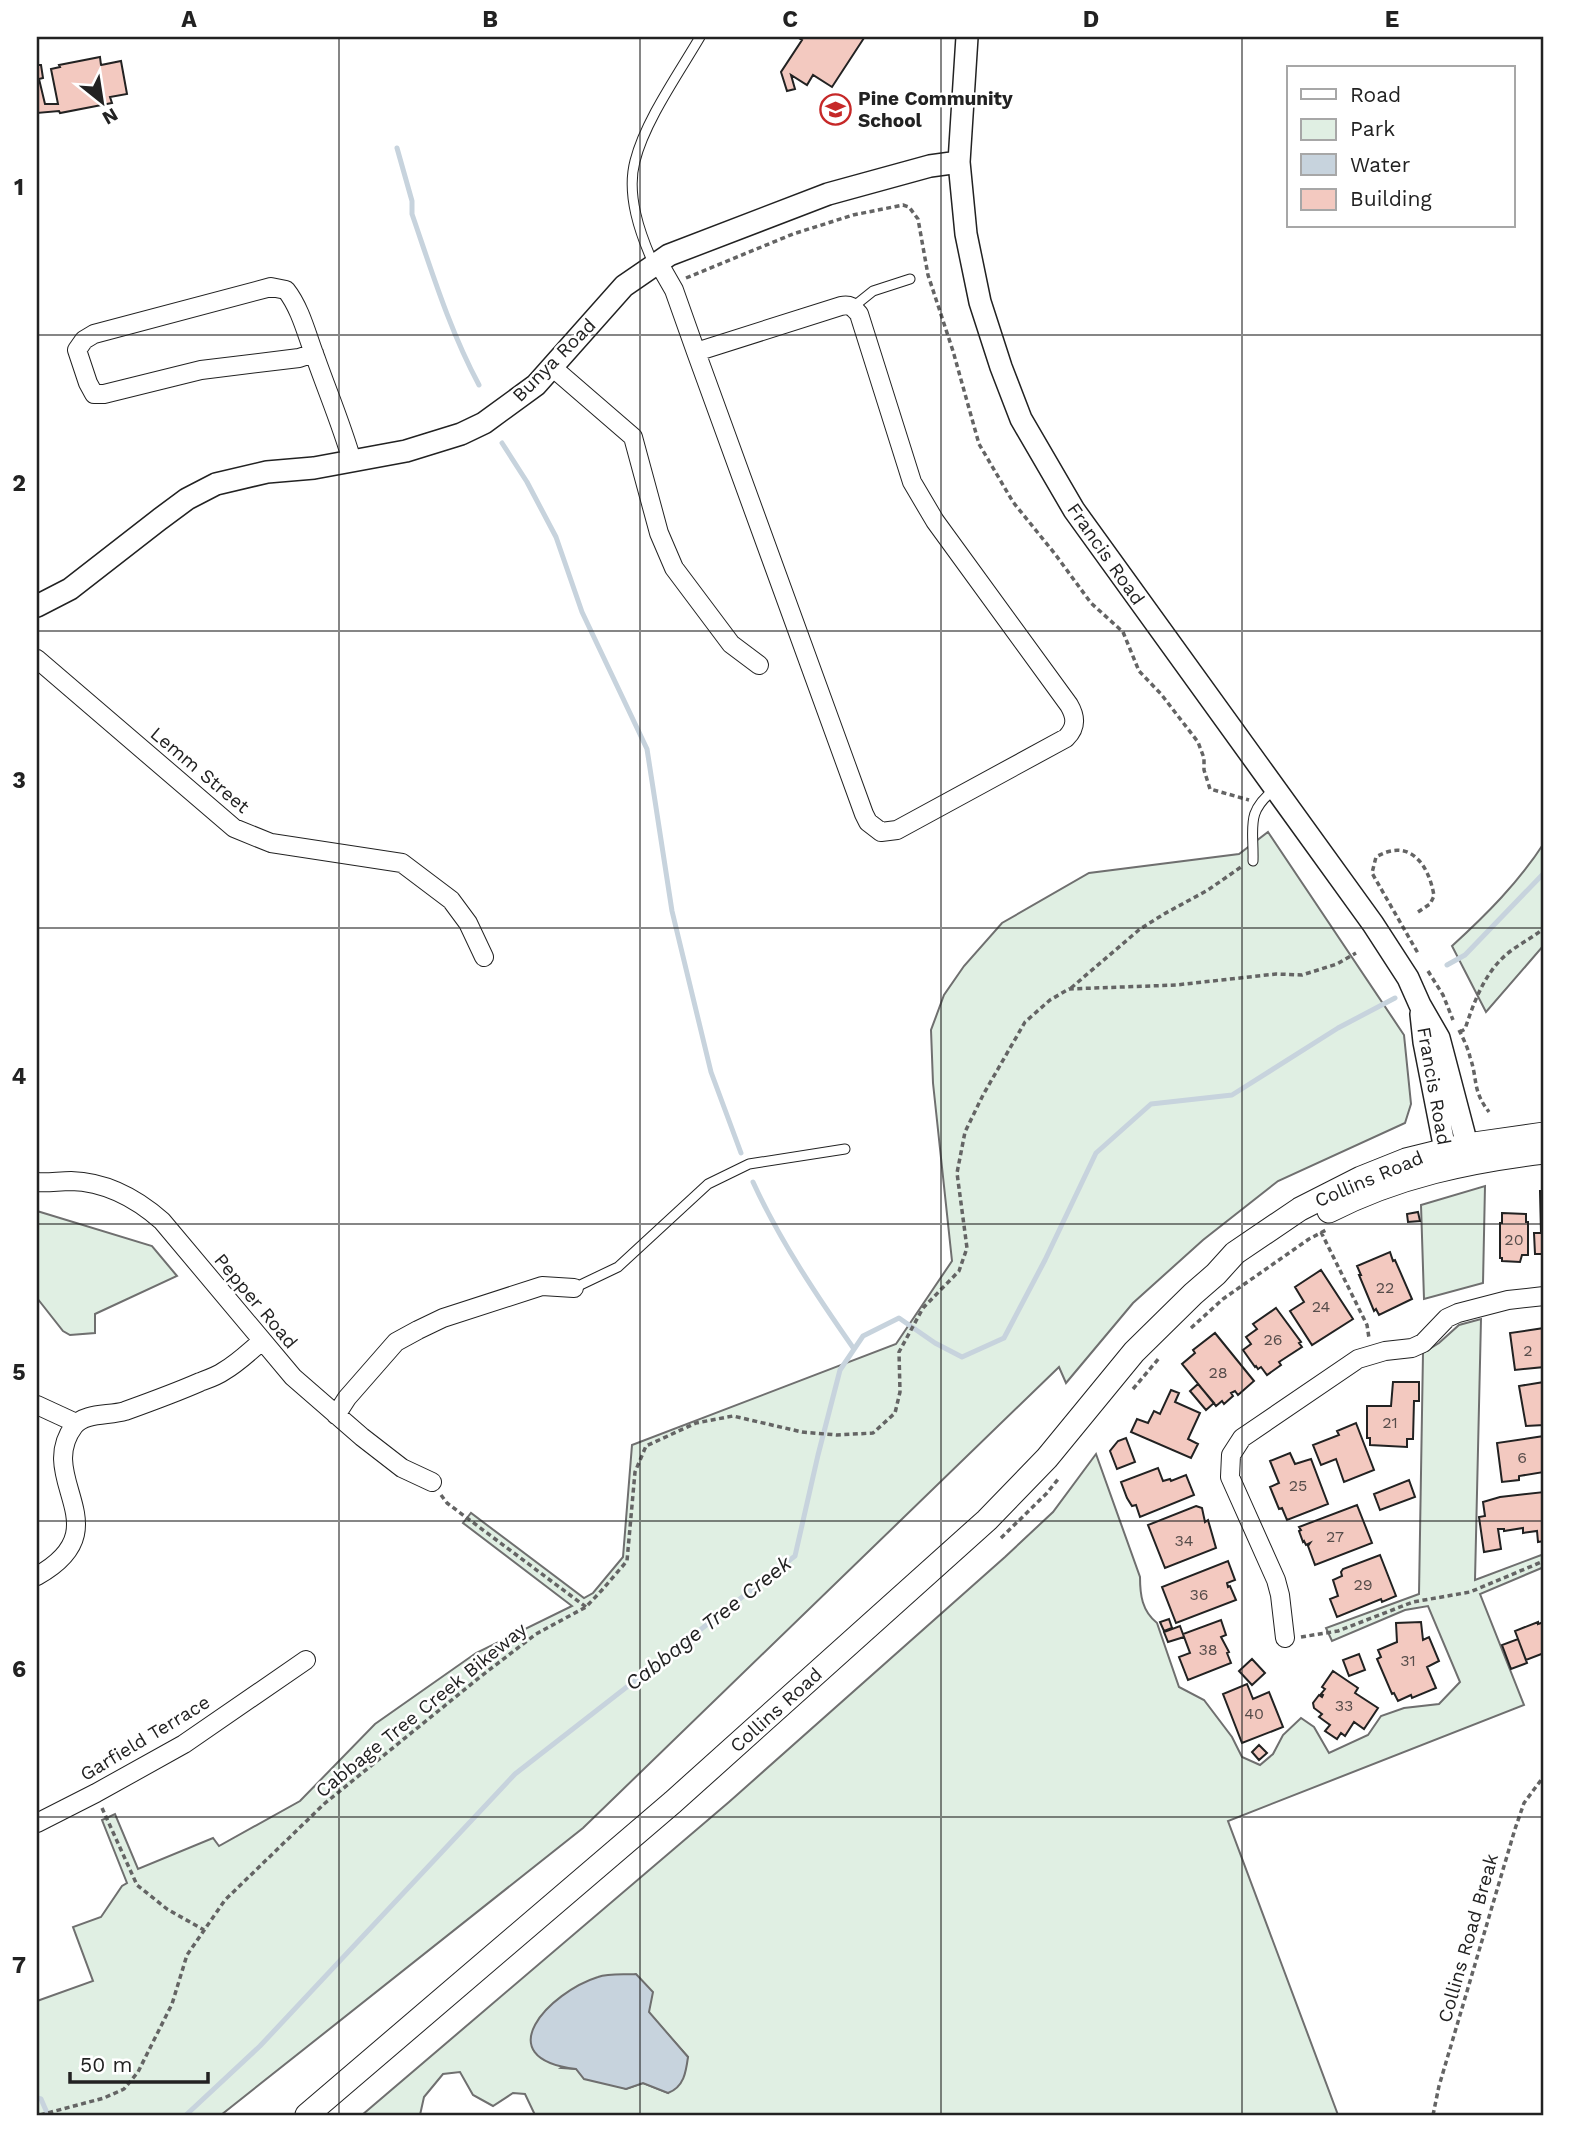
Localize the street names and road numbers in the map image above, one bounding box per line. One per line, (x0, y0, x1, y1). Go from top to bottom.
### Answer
street label: Bunya Road (508, 314, 600, 406)
street label: Francis Road (1062, 499, 1150, 609)
street label: Lemm Street (146, 722, 254, 818)
street label: Francis Road (1412, 1025, 1456, 1147)
street label: Collins Road (1311, 1146, 1427, 1212)
street label: Pepper Road (209, 1249, 303, 1353)
street label: Cabbage Tree Creek Bikeway (311, 1618, 531, 1802)
street label: Collins Road (725, 1663, 827, 1757)
street label: Garfield Terrace (76, 1690, 214, 1786)
street label: Collins Road Break (1433, 1851, 1503, 2025)

